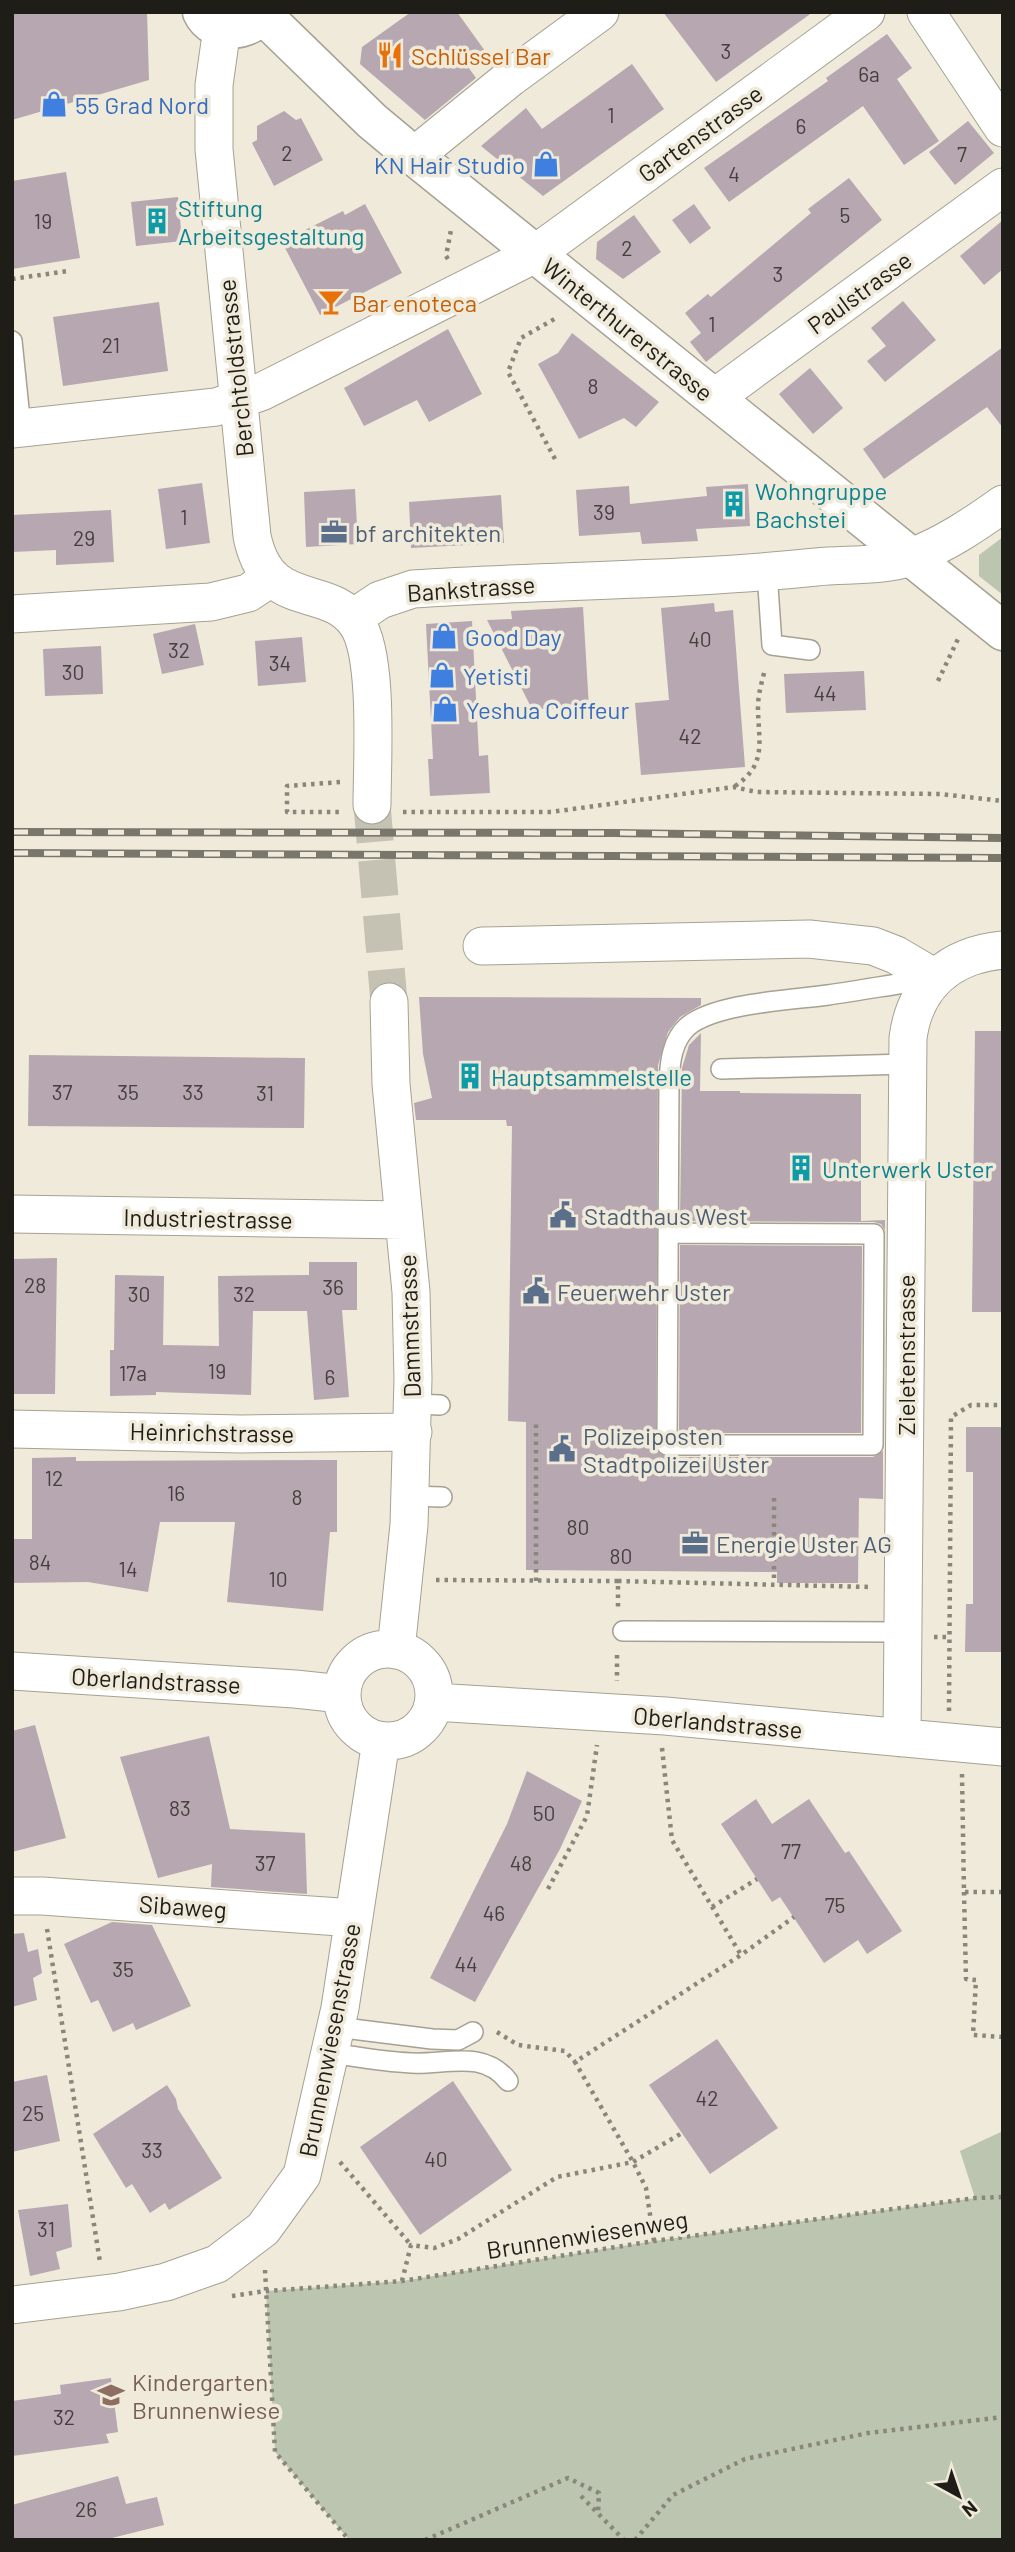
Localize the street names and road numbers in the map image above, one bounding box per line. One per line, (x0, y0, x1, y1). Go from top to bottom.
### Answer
street label: Gartenstrasse (632, 78, 768, 188)
street label: Paulstrasse (801, 245, 917, 339)
street label: Winterthurerstrasse (537, 251, 719, 407)
street label: Berchtoldstrasse (211, 278, 259, 458)
street label: Bankstrasse (406, 569, 536, 607)
street label: Industriestrasse (123, 1202, 293, 1234)
street label: Dammstrasse (392, 1254, 426, 1398)
street label: Zieletenstrasse (891, 1274, 920, 1436)
street label: Heinrichstrasse (129, 1416, 295, 1448)
street label: Oberlandstrasse (70, 1661, 242, 1699)
street label: Oberlandstrasse (632, 1700, 804, 1744)
street label: Sibaweg (138, 1888, 228, 1924)
street label: Brunnenwiesenstrasse (292, 1920, 366, 2160)
street label: Brunnenwiesenweg (484, 2204, 690, 2264)

